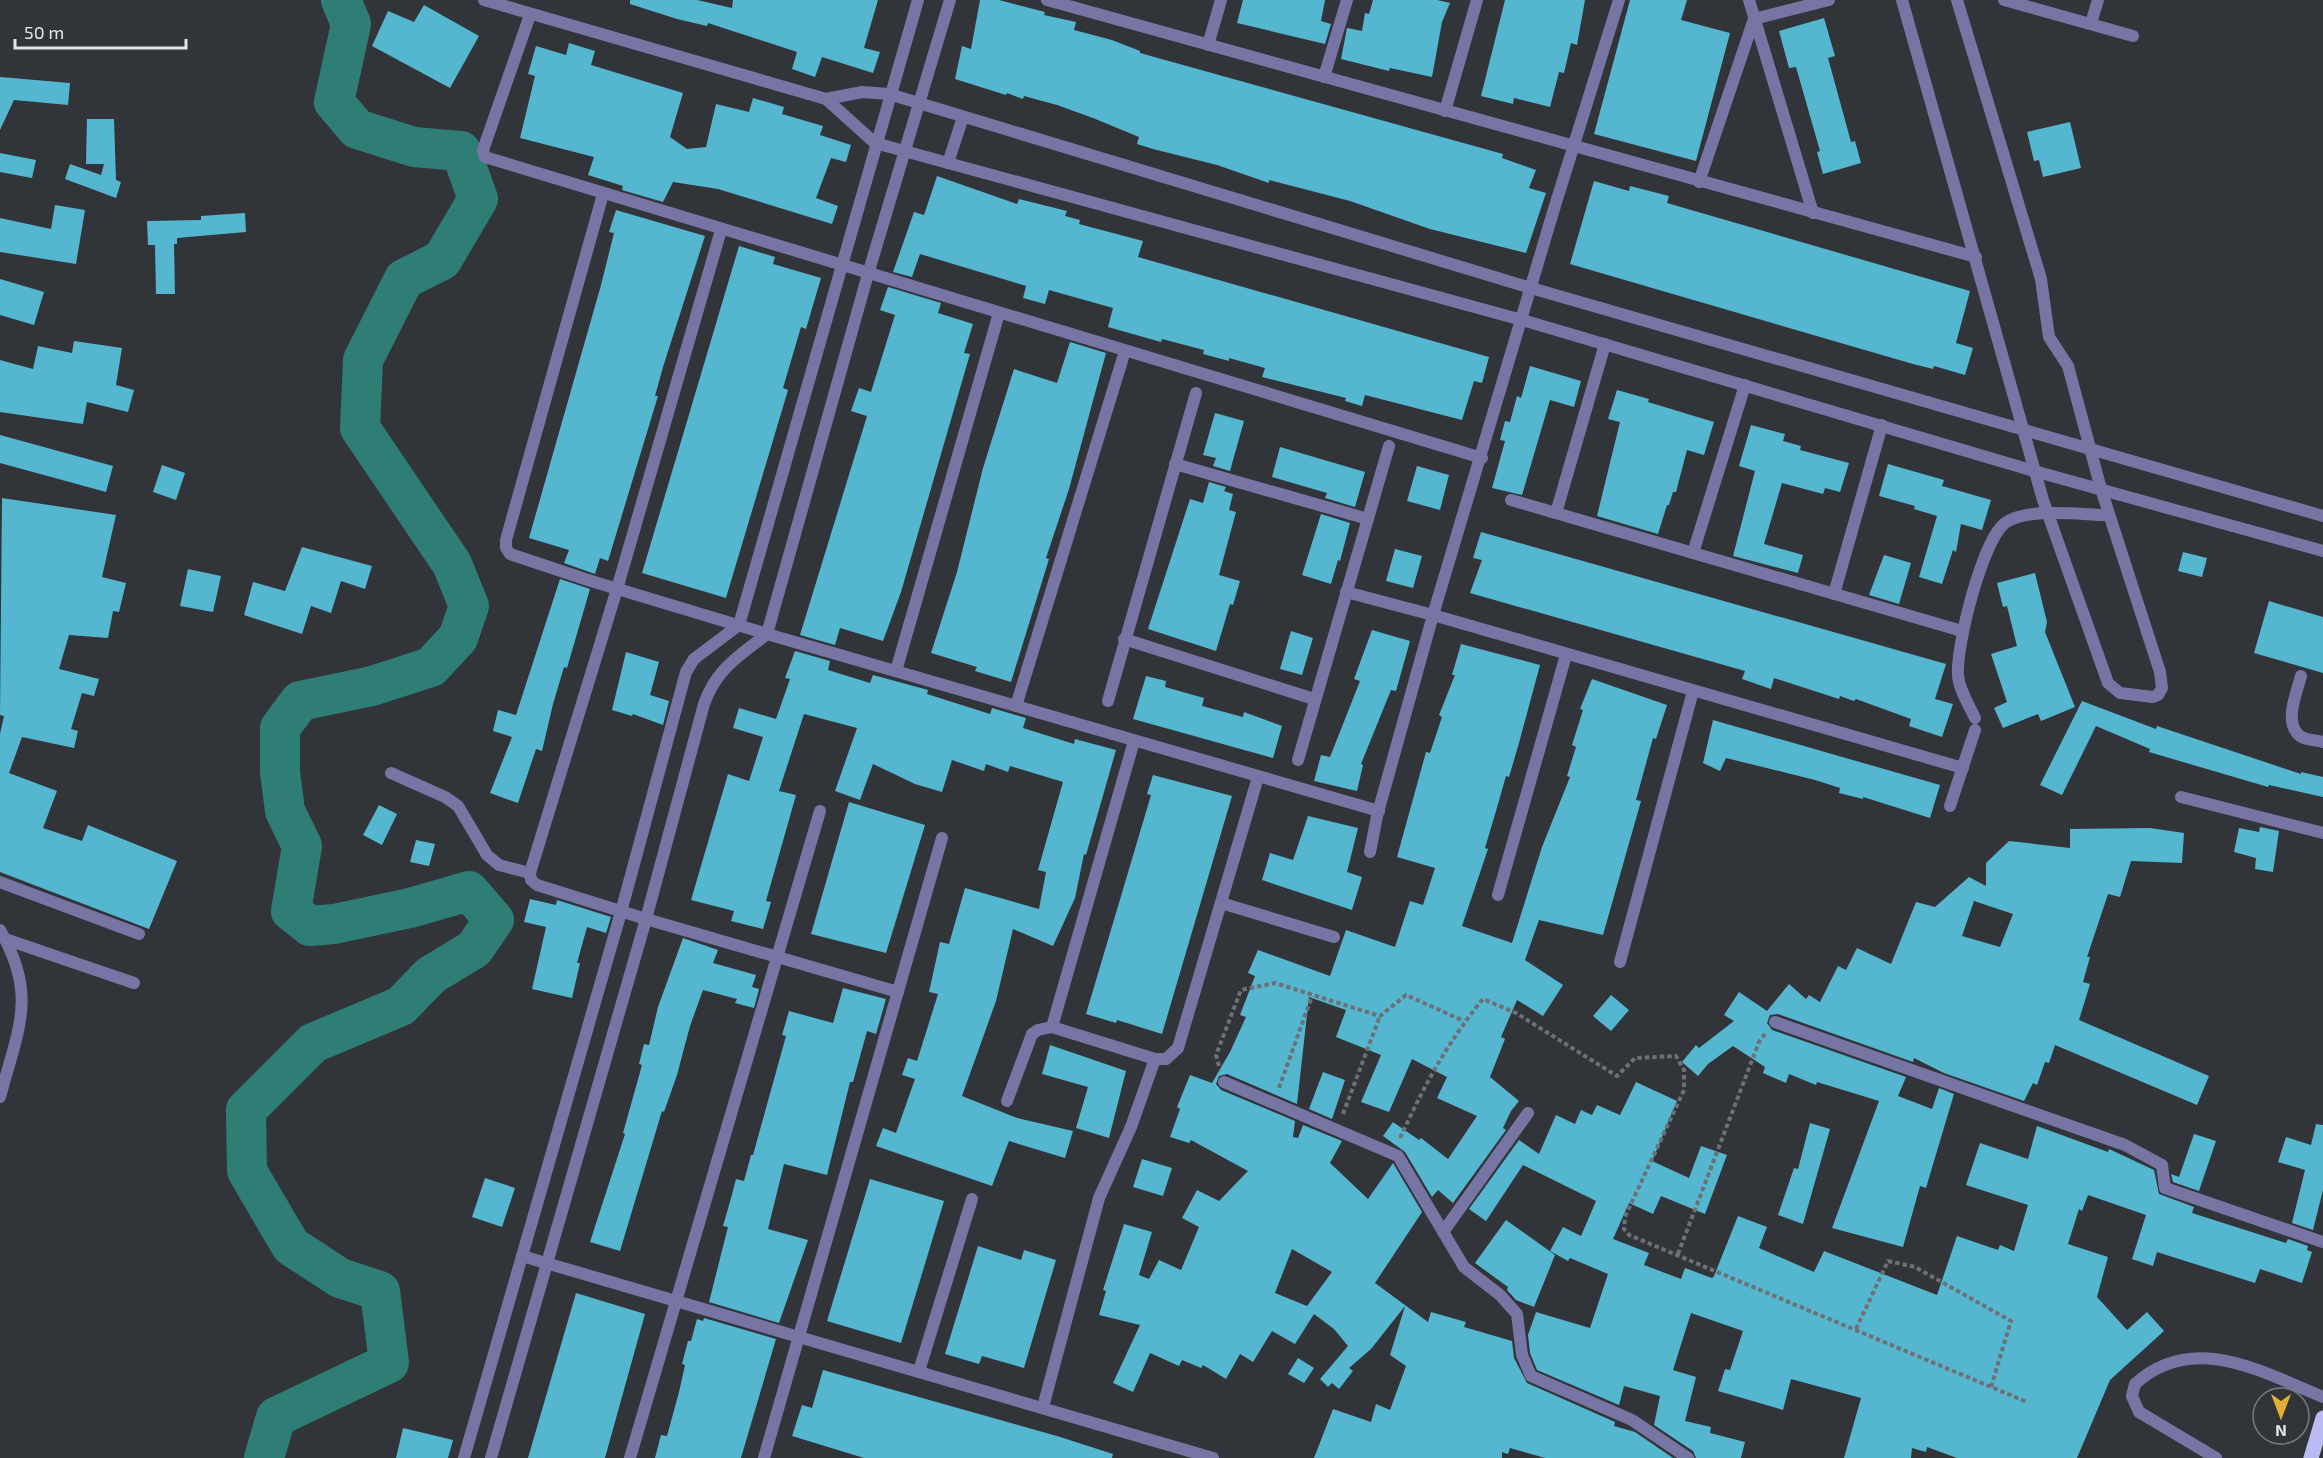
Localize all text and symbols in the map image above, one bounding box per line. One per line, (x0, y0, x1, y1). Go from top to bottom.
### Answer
scale bar (15, 12, 186, 50)
text: 50 m (24, 21, 64, 43)
north arrow (2251, 1386, 2311, 1446)
text: N (2275, 1422, 2287, 1441)

